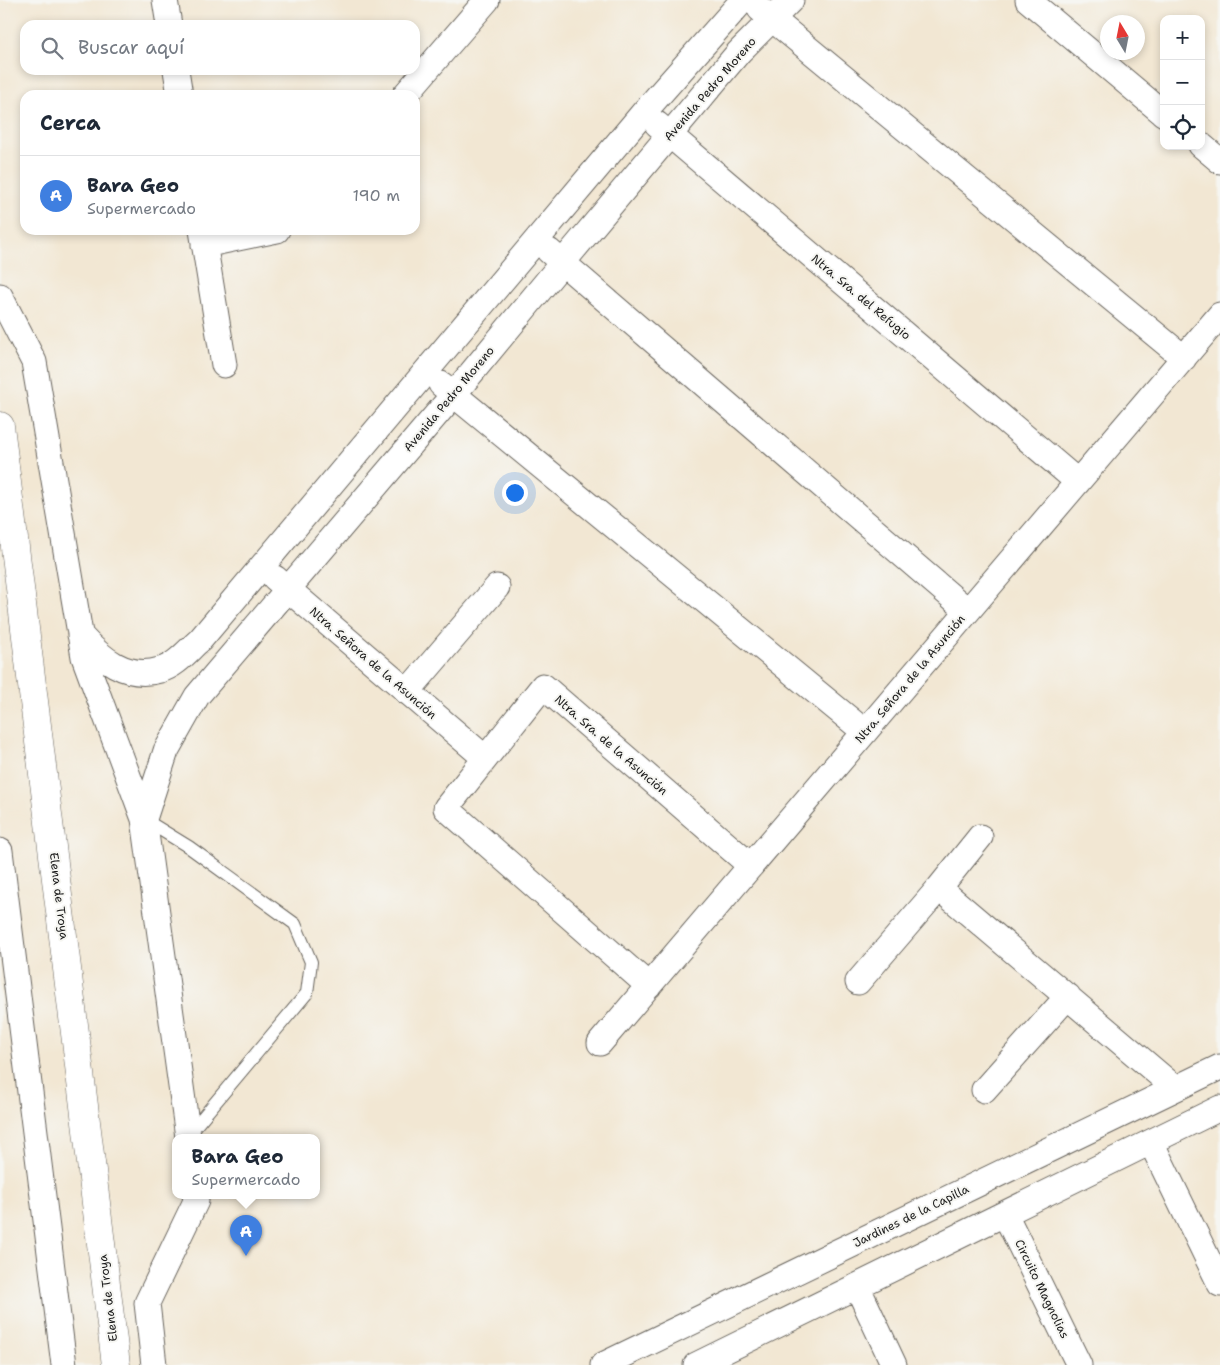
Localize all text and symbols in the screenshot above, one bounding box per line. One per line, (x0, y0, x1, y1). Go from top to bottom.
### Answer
north arrow (1100, 15, 1145, 60)
map controls (1160, 15, 1205, 150)
button: + (1160, 15, 1205, 60)
search box (20, 20, 420, 75)
icon: search (38, 34, 66, 62)
street label: Avenida Pedro Moreno (660, 34, 760, 144)
text: Buscar aquí (78, 35, 184, 60)
button: − (1160, 60, 1205, 105)
button: locate (1160, 105, 1205, 150)
text: Cerca (40, 109, 101, 137)
text: Bara Geo (87, 173, 179, 198)
text: A (50, 185, 62, 206)
text: 190 m (353, 185, 400, 206)
text: Supermercado (87, 198, 196, 219)
street label: Ntra. Sra. del Refugio (808, 251, 914, 343)
street label: Avenida Pedro Moreno (400, 343, 498, 455)
your location (502, 480, 528, 506)
street label: Ntra. Señora de la Asunción (306, 603, 440, 723)
street label: Ntra. Señora de la Asunción (851, 611, 969, 747)
street label: Ntra. Sra. de la Asunción (551, 691, 671, 799)
street label: Elena de Troya (46, 852, 72, 941)
popup (172, 1134, 320, 1199)
text: Bara Geo (192, 1144, 284, 1169)
text: Supermercado (192, 1169, 300, 1190)
street label: Jardines de la Capilla (850, 1181, 972, 1251)
pin: A (230, 1215, 262, 1256)
street label: Circuito Magnolias (1011, 1237, 1073, 1341)
street label: Elena de Troya (95, 1253, 121, 1342)

